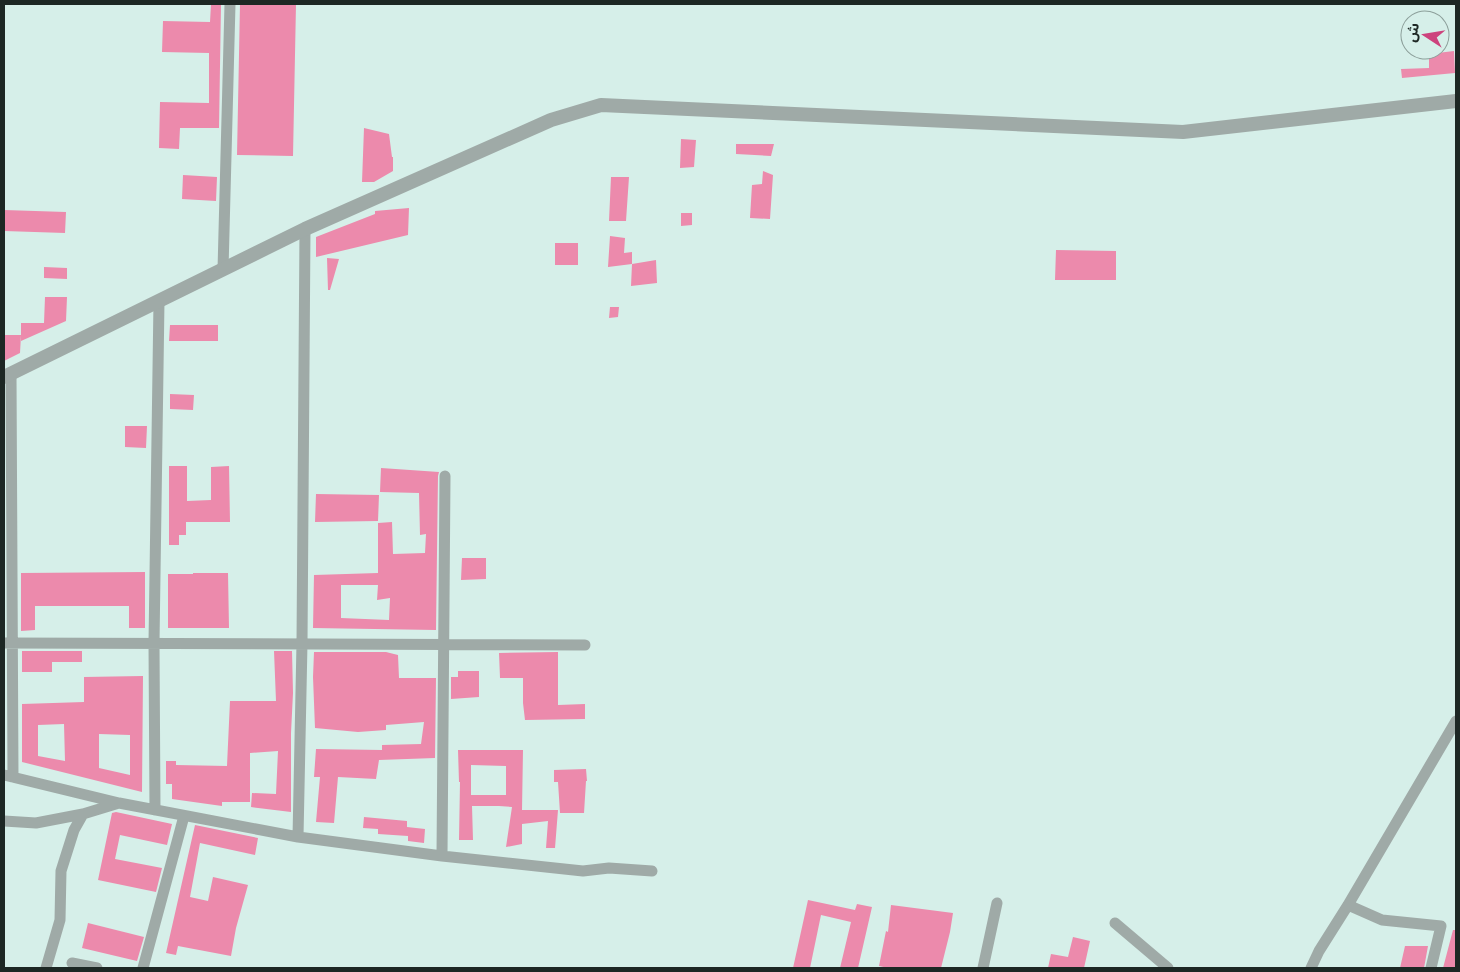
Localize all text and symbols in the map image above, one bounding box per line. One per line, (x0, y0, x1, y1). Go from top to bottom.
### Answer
north arrow (1400, 10, 1450, 60)
text: ش (1402, 21, 1423, 44)

